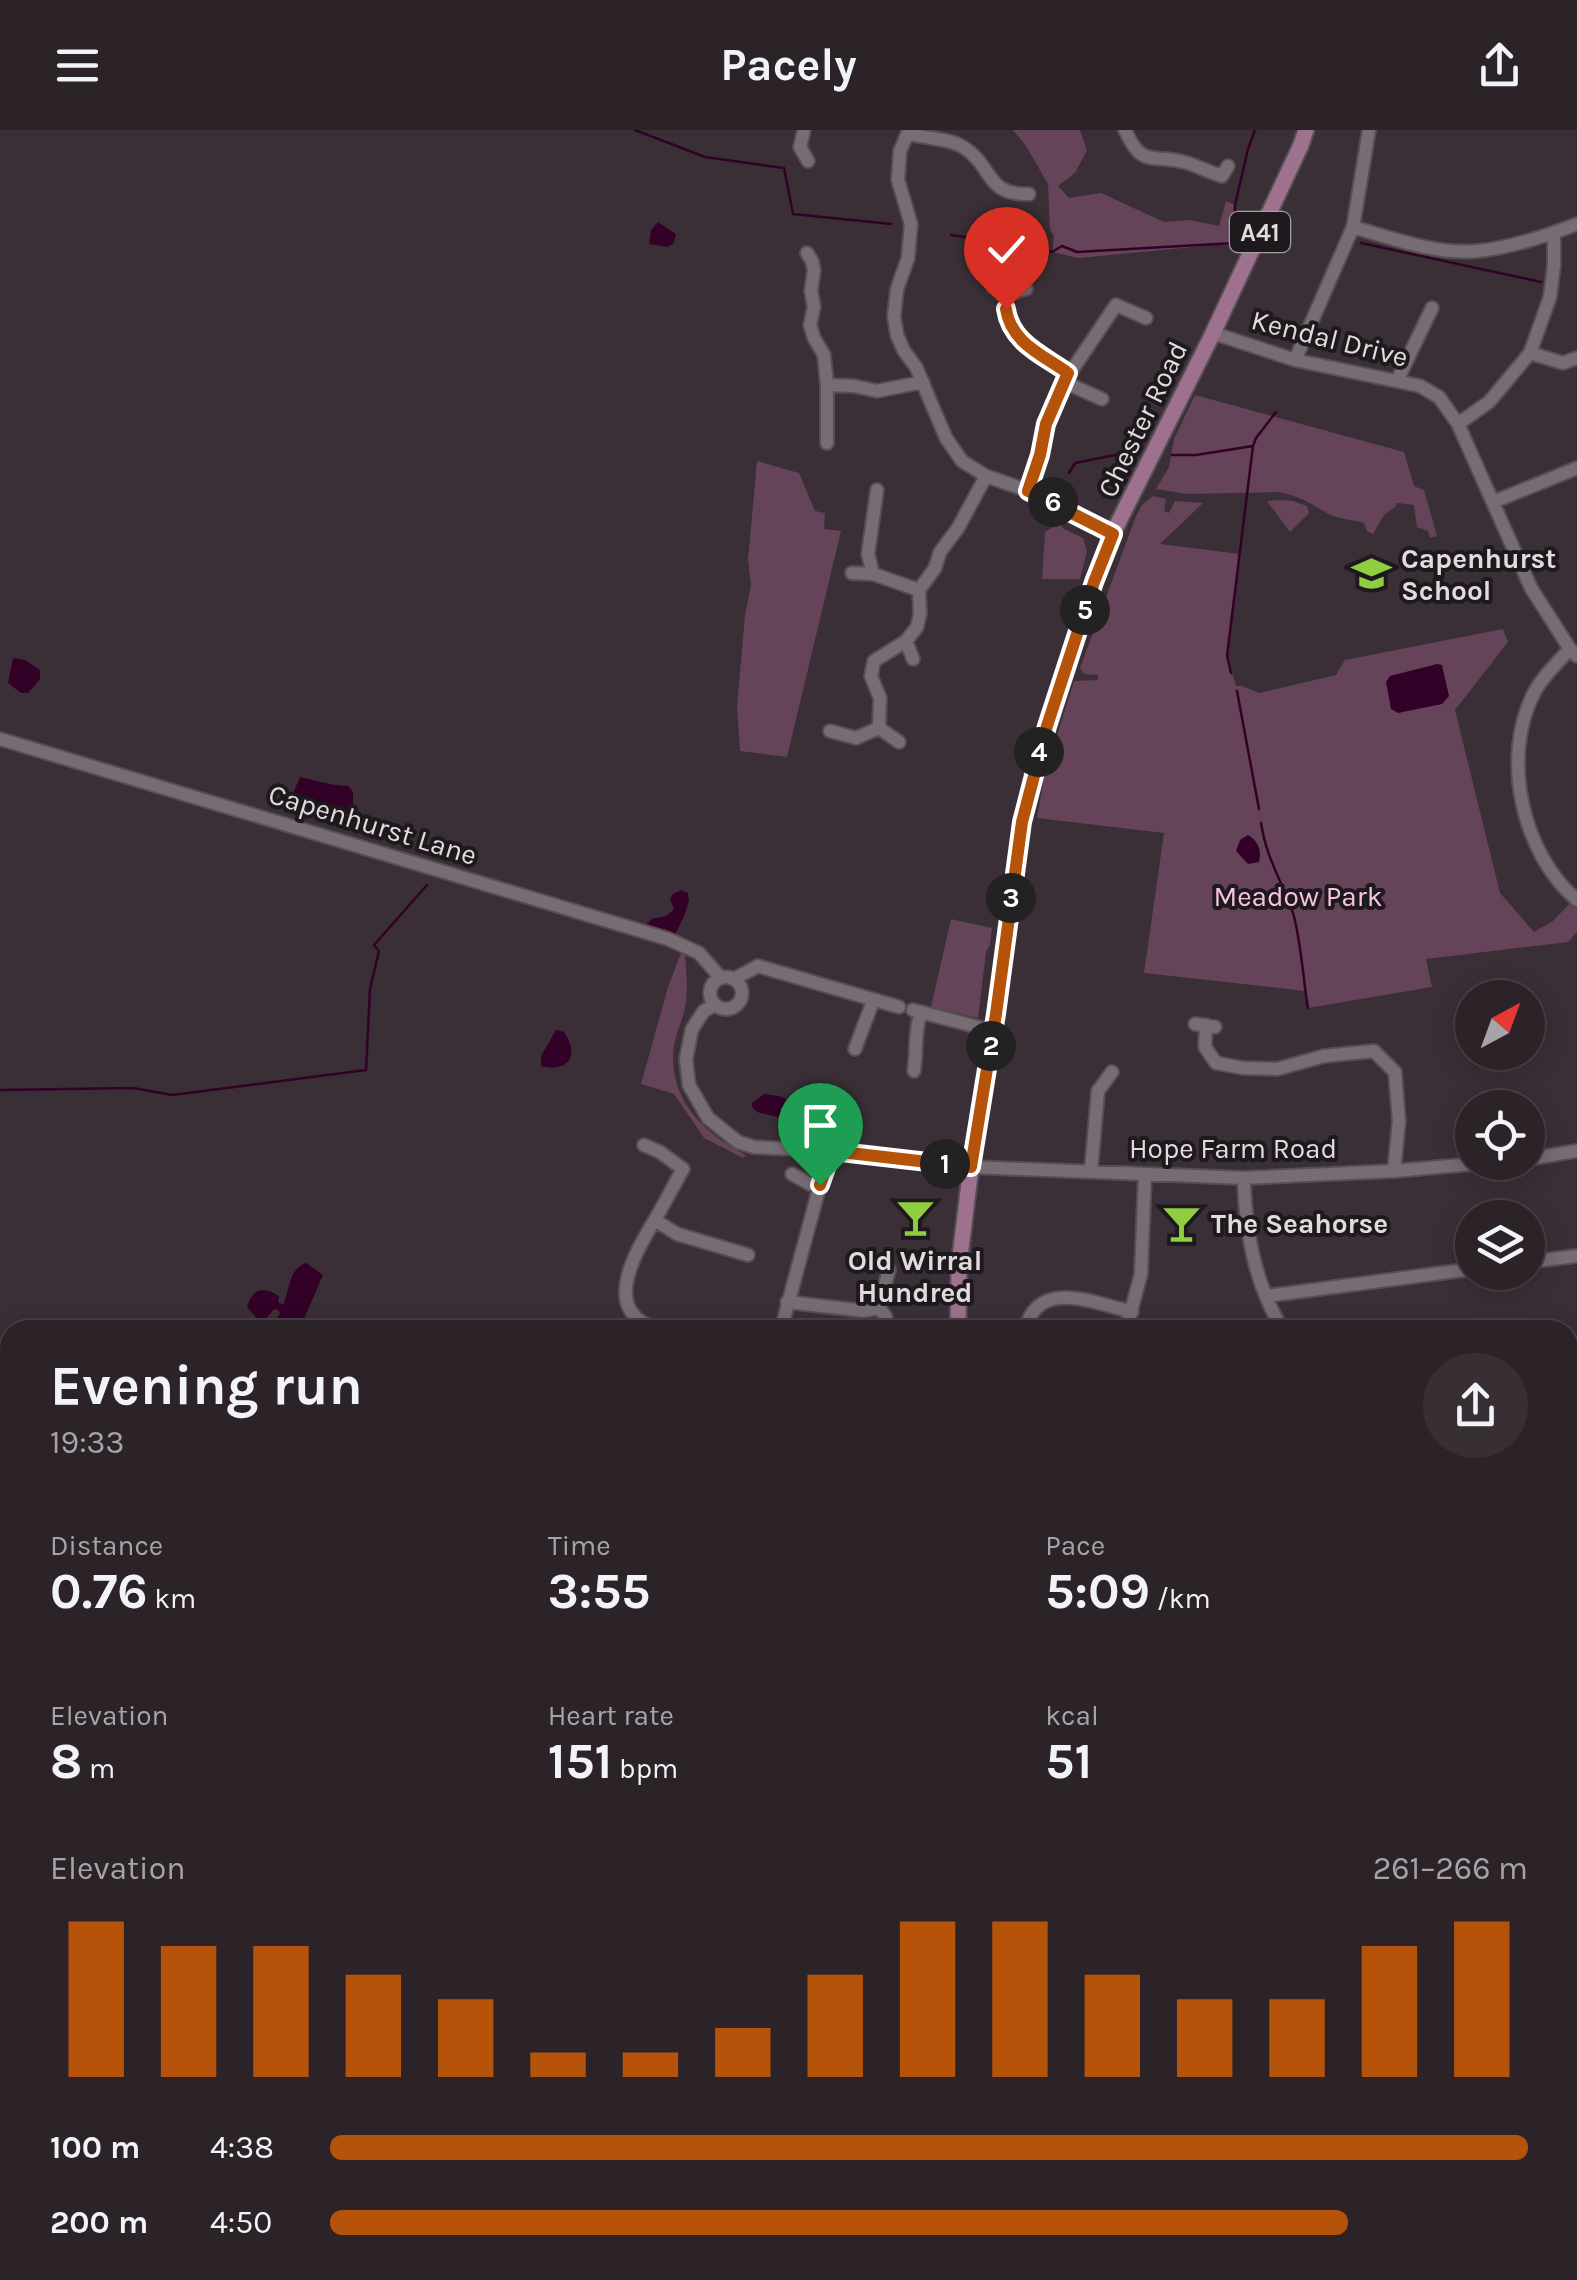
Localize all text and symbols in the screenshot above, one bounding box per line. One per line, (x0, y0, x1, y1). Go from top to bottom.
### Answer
icon: menu (50, 38, 105, 93)
icon: share (1472, 38, 1527, 93)
text: Pacely (720, 39, 857, 91)
pin (964, 207, 1049, 310)
road number: A41 (1230, 212, 1290, 252)
icon: check (979, 222, 1034, 277)
street label: Kendal Drive (1248, 303, 1412, 374)
street label: Chester Road (1091, 336, 1194, 503)
pin: 6 (1028, 477, 1078, 527)
text: 6 (1045, 485, 1062, 518)
place label: Capenhurst School (1401, 542, 1556, 607)
school or university icon: Capenhurst School (1350, 553, 1392, 595)
pin: 5 (1060, 585, 1110, 635)
text: 5 (1077, 593, 1093, 626)
pin: 4 (1014, 727, 1064, 777)
text: 4 (1031, 735, 1047, 768)
street label: Capenhurst Lane (265, 777, 481, 872)
pin: 3 (986, 873, 1036, 923)
park label: Meadow Park (1213, 880, 1383, 913)
text: 3 (1002, 881, 1020, 914)
north arrow (1455, 980, 1545, 1070)
map controls (1455, 980, 1545, 1290)
pin: 2 (966, 1021, 1016, 1071)
text: 2 (983, 1029, 999, 1062)
pin (778, 1083, 863, 1186)
button: locate (1455, 1090, 1545, 1180)
icon: arrive (793, 1098, 848, 1153)
street label: Hope Farm Road (1129, 1132, 1337, 1165)
pin: 1 (920, 1139, 970, 1189)
text: 1 (940, 1147, 950, 1180)
bar icon: Old Wirral Hundred (894, 1197, 936, 1239)
button: layers (1455, 1200, 1545, 1290)
bar icon: The Seahorse (1160, 1202, 1202, 1244)
place label: The Seahorse (1211, 1207, 1388, 1240)
place label: Old Wirral Hundred (848, 1244, 982, 1309)
button: share (1423, 1353, 1528, 1458)
text: Evening run (50, 1354, 363, 1418)
text: 19:33 (50, 1424, 124, 1461)
text: Distance (50, 1529, 163, 1562)
text: Time (548, 1529, 611, 1562)
text: Pace (1045, 1529, 1105, 1562)
text: 0.76 (50, 1562, 148, 1621)
text: 3:55 (548, 1562, 650, 1621)
text: 5:09 (1045, 1562, 1150, 1621)
text: km (148, 1582, 196, 1615)
text: /km (1150, 1582, 1211, 1615)
text: Elevation (50, 1699, 169, 1732)
text: Heart rate (548, 1699, 674, 1732)
text: kcal (1045, 1699, 1099, 1732)
text: 8 (50, 1732, 82, 1791)
text: 151 (548, 1732, 612, 1791)
text: 51 (1045, 1732, 1092, 1791)
text: m (82, 1752, 115, 1785)
text: bpm (612, 1752, 678, 1785)
text: Elevation (50, 1850, 185, 1887)
text: 261–266 m (1373, 1850, 1528, 1887)
text: 100 m (50, 2129, 140, 2166)
text: 4:38 (210, 2129, 274, 2166)
text: 200 m (50, 2204, 148, 2241)
text: 4:50 (210, 2204, 272, 2241)

